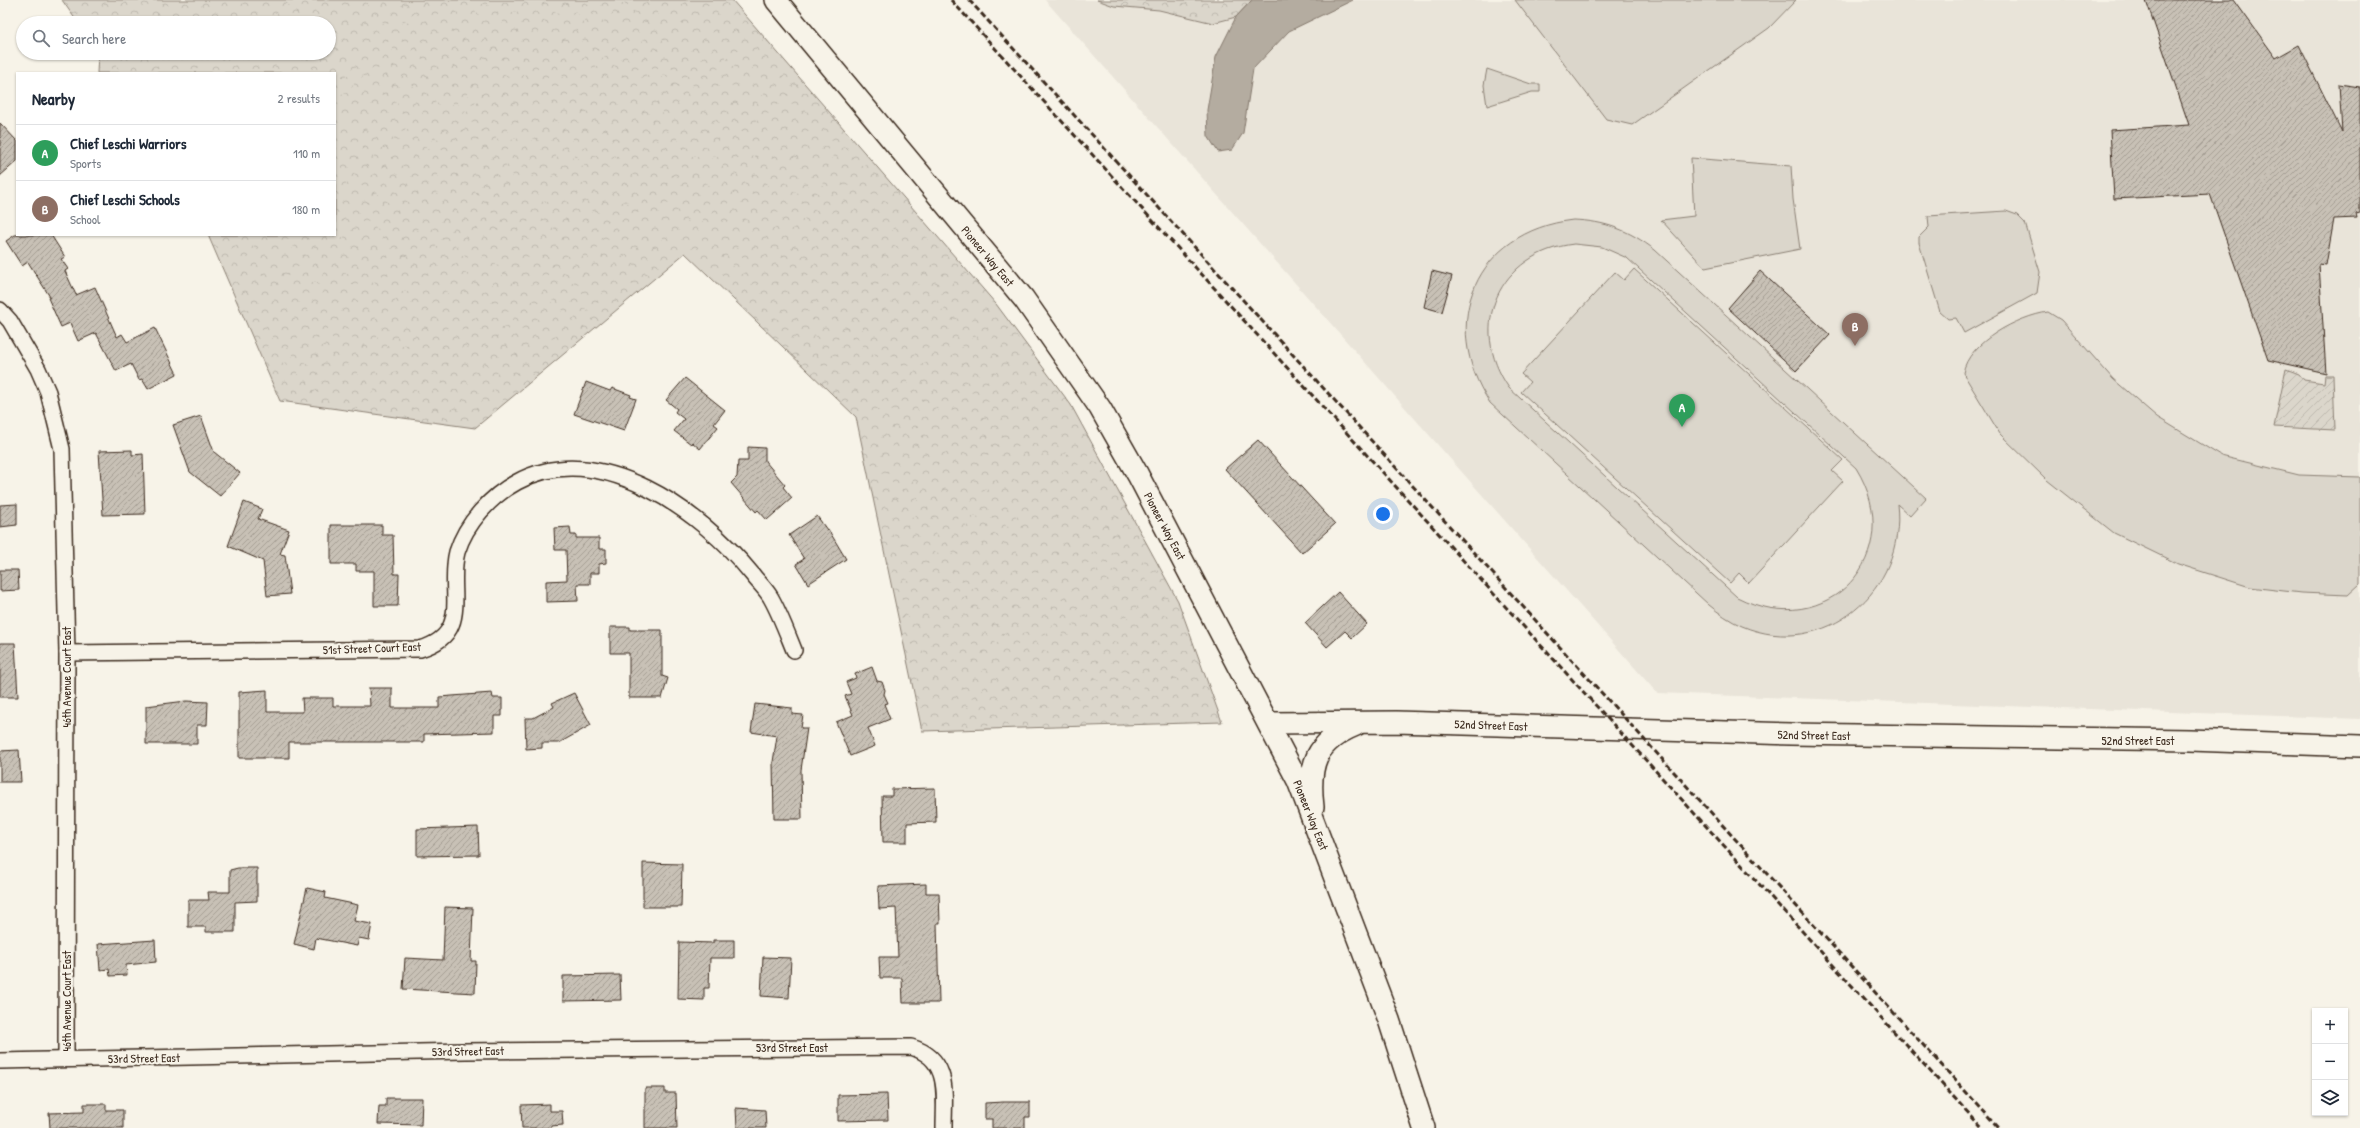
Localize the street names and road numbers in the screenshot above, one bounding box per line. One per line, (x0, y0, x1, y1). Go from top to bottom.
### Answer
street label: Pioneer Way East (958, 222, 1019, 291)
street label: Pioneer Way East (1140, 489, 1190, 564)
street label: 46th Avenue Court East (58, 626, 75, 727)
street label: 51st Street Court East (323, 638, 422, 658)
street label: 52nd Street East (1454, 715, 1529, 735)
street label: 52nd Street East (1777, 726, 1852, 744)
street label: 52nd Street East (2101, 732, 2175, 749)
street label: Pioneer Way East (1289, 777, 1333, 853)
street label: 46th Avenue Court East (58, 950, 75, 1051)
street label: 53rd Street East (756, 1039, 829, 1056)
street label: 53rd Street East (432, 1042, 505, 1060)
street label: 53rd Street East (108, 1049, 181, 1067)

